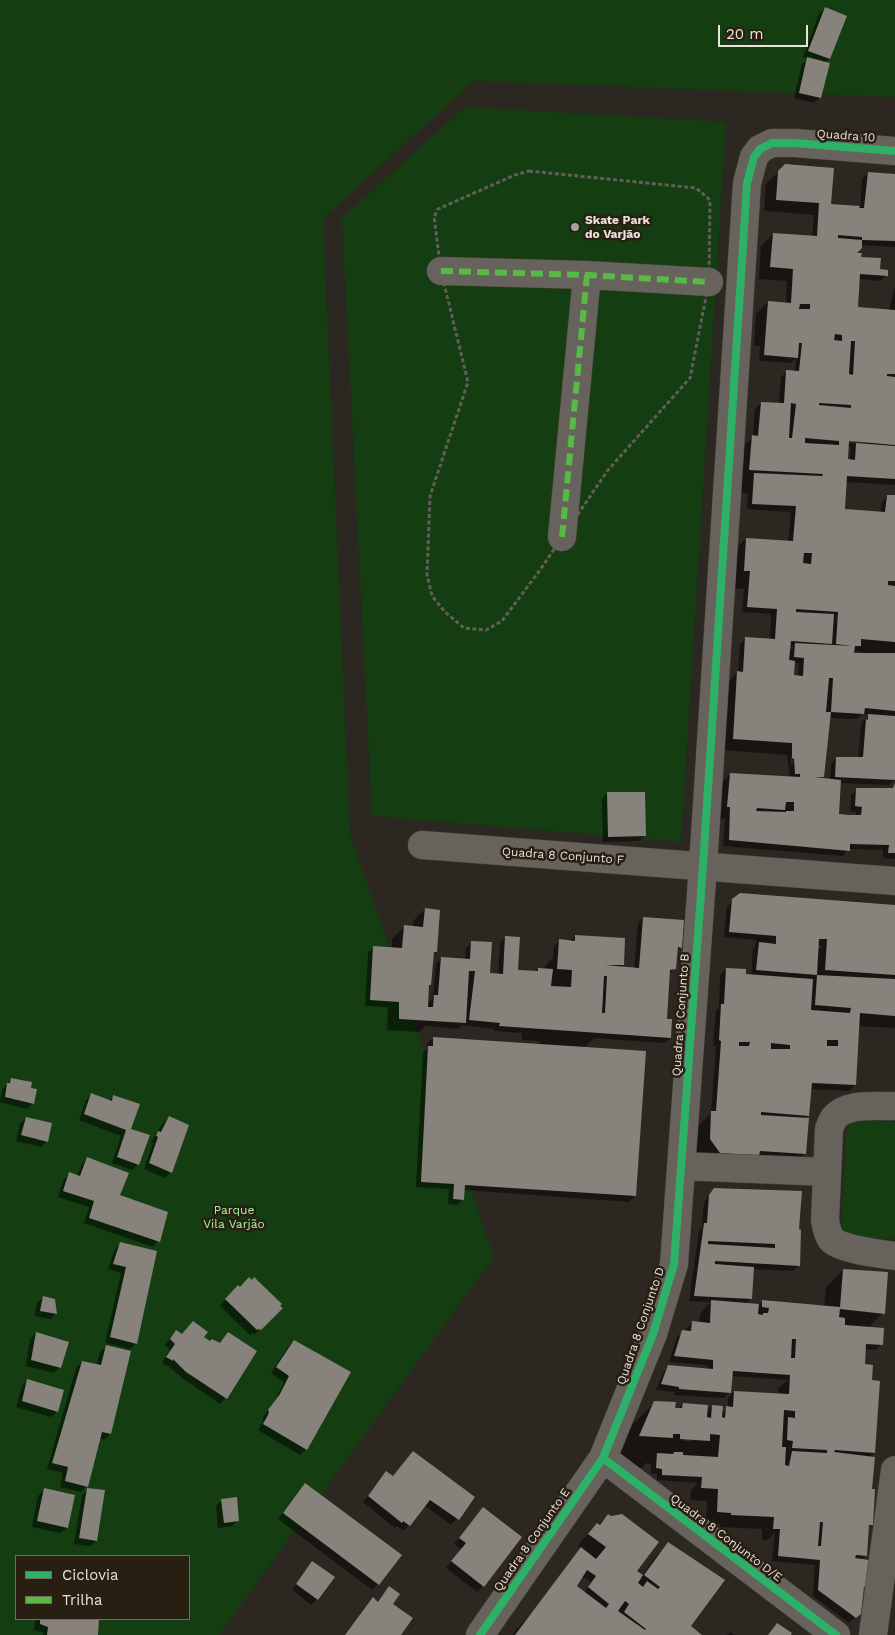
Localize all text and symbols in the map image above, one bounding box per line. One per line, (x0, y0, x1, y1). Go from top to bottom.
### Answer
scale bar (720, 15, 810, 47)
text: 20 m (726, 25, 764, 43)
street label: Quadra 10 (816, 127, 876, 145)
place label: Skate Park do Varjão (585, 213, 650, 241)
marker: Skate Park do Varjão (569, 221, 581, 233)
street label: Quadra 8 Conjunto F (502, 845, 624, 867)
street label: Quadra 8 Conjunto B (670, 953, 692, 1077)
park label: Parque Vila Varjão (203, 1203, 265, 1231)
street label: Quadra 8 Conjunto D (614, 1265, 668, 1387)
street label: Quadra 8 Conjunto E (491, 1486, 573, 1594)
street label: Quadra 8 Conjunto D/E (667, 1491, 785, 1585)
legend (15, 1555, 190, 1620)
text: Ciclovia (62, 1566, 119, 1584)
text: Trilha (62, 1591, 103, 1609)

